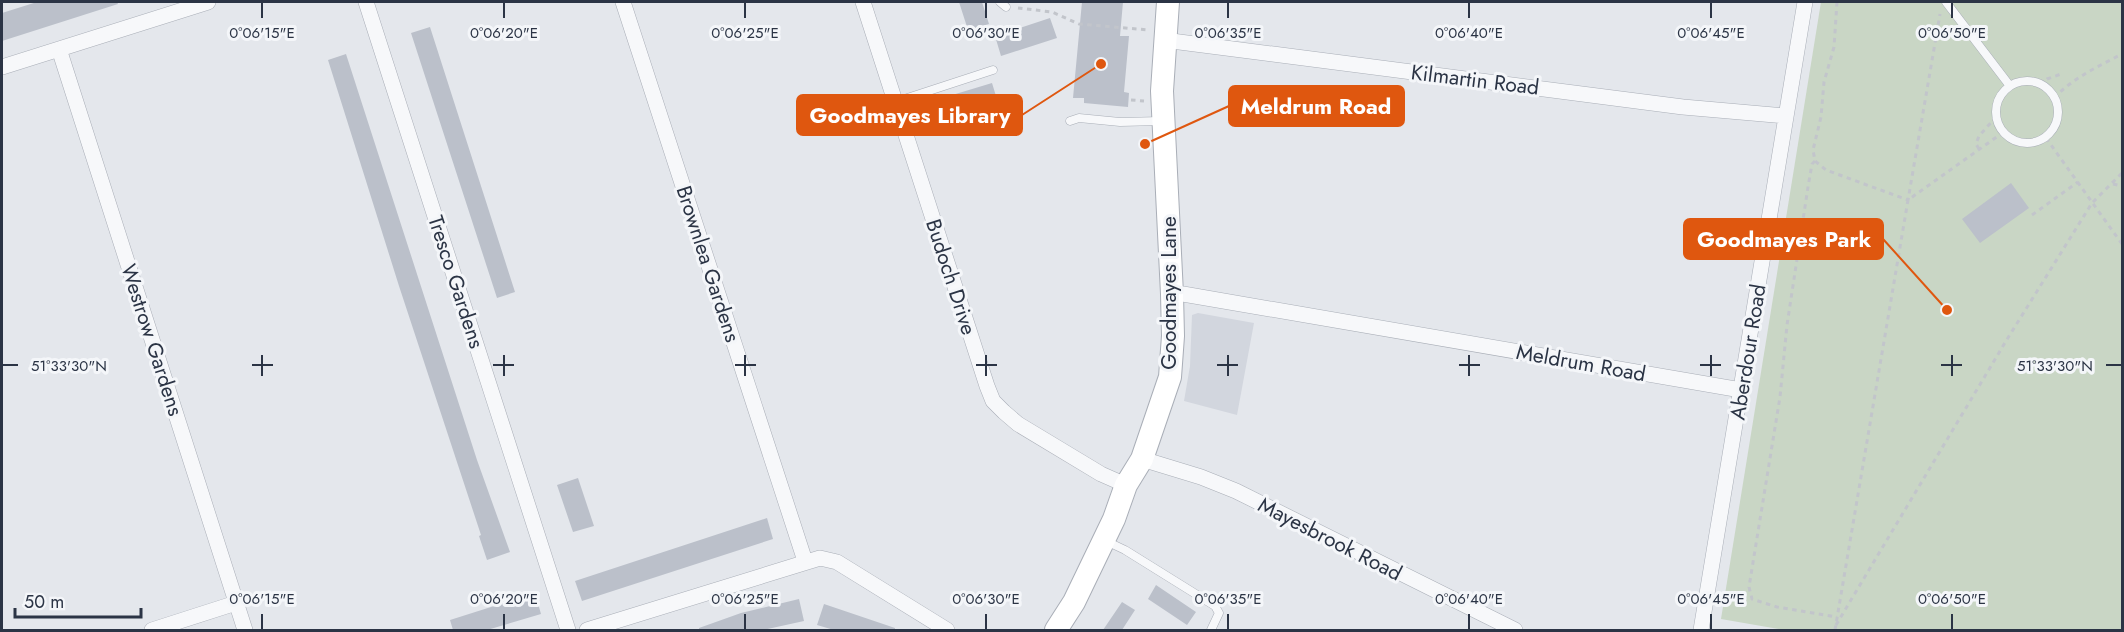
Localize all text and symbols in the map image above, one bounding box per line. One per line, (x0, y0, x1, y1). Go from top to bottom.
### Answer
text: 0°06'15"E (229, 22, 295, 44)
text: 0°06'20"E (470, 22, 538, 44)
text: 0°06'25"E (711, 22, 779, 44)
text: 0°06'30"E (952, 22, 1020, 44)
text: 0°06'35"E (1195, 22, 1261, 44)
text: 0°06'40"E (1435, 22, 1503, 44)
text: 0°06'45"E (1677, 22, 1745, 44)
text: 0°06'50"E (1918, 22, 1986, 44)
street label: Kilmartin Road (1409, 57, 1541, 103)
callout: Meldrum Road (1229, 86, 1404, 126)
text: Meldrum Road (1241, 90, 1391, 122)
callout: Goodmayes Library (797, 95, 1022, 135)
text: Goodmayes Library (810, 99, 1011, 131)
street label: Brownlea Gardens (669, 182, 747, 346)
street label: Tresco Gardens (420, 212, 492, 352)
street label: Budoch Drive (918, 215, 984, 339)
street label: Goodmayes Lane (1154, 216, 1184, 370)
callout: Goodmayes Park (1684, 219, 1883, 259)
text: Goodmayes Park (1697, 223, 1871, 255)
street label: Westrow Gardens (113, 260, 191, 420)
street label: Aberdour Road (1722, 282, 1774, 422)
street label: Meldrum Road (1514, 337, 1648, 389)
text: 51°33'30"N (31, 355, 107, 377)
text: 51°33'30"N (2017, 355, 2093, 377)
street label: Mayesbrook Road (1253, 490, 1407, 588)
scale bar (15, 581, 141, 619)
text: 0°06'15"E (229, 588, 295, 610)
text: 0°06'20"E (470, 588, 538, 610)
text: 0°06'25"E (711, 588, 779, 610)
text: 0°06'30"E (952, 588, 1020, 610)
text: 0°06'35"E (1195, 588, 1261, 610)
text: 0°06'40"E (1435, 588, 1503, 610)
text: 0°06'45"E (1677, 588, 1745, 610)
text: 0°06'50"E (1918, 588, 1986, 610)
text: 50 m (24, 589, 64, 615)

